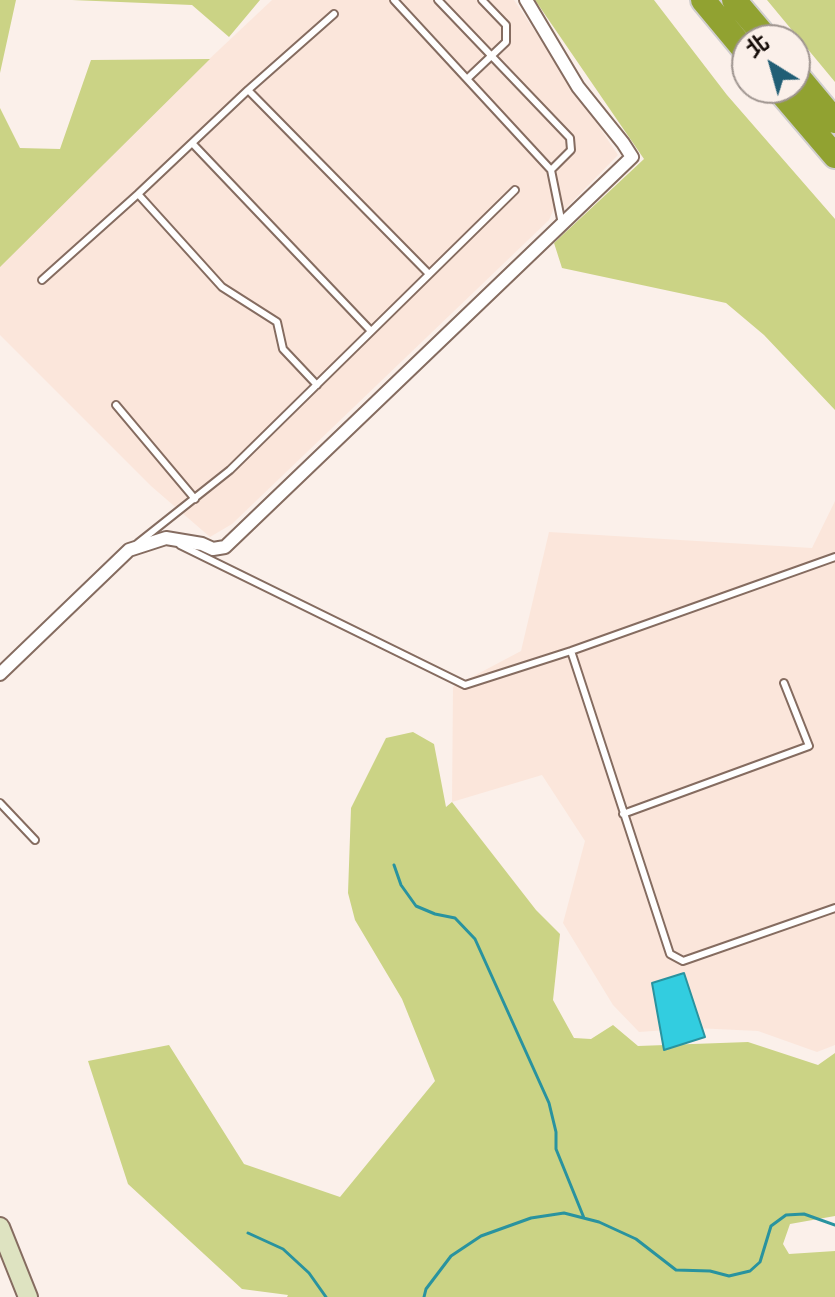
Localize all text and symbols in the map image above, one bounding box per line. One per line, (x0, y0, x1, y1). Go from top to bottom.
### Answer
north arrow (731, 24, 811, 104)
text: 北 (741, 29, 774, 63)

